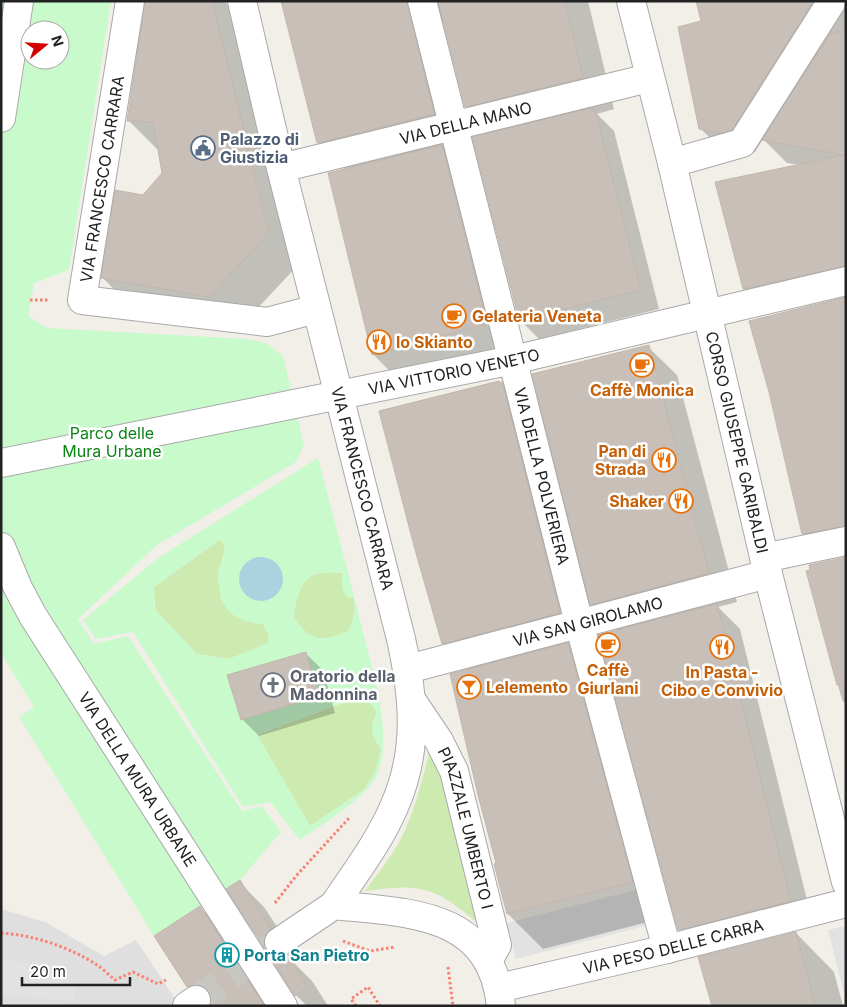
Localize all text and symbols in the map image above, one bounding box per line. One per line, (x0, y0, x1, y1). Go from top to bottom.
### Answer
north arrow (20, 20, 70, 70)
text: N (48, 33, 68, 49)
street label: VIA FRANCESCO CARRARA (76, 74, 128, 284)
street label: VIA DELLA MANO (397, 97, 534, 149)
place label: Palazzo di Giustizia (220, 129, 299, 167)
public building icon: Palazzo di Giustizia (190, 135, 216, 161)
cafe icon: Gelateria Veneta (441, 303, 467, 329)
place label: Gelateria Veneta (472, 306, 602, 326)
restaurant icon: lo Skianto (366, 329, 392, 355)
street label: CORSO GIUSEPPE GARIBALDI (702, 329, 773, 555)
place label: lo Skianto (396, 332, 473, 352)
street label: VIA VITTORIO VENETO (366, 344, 542, 399)
cafe icon: Caffè Monica (629, 352, 655, 378)
place label: Caffè Monica (590, 380, 694, 400)
street label: VIA FRANCESCO CARRARA (327, 384, 398, 592)
street label: VIA DELLA POLVERIERA (510, 385, 574, 567)
park label: Parco delle Mura Urbane (62, 423, 162, 461)
place label: Pan di Strada (595, 441, 646, 479)
restaurant icon: Pan di Strada (651, 447, 677, 473)
restaurant icon: Shaker (668, 488, 694, 514)
place label: Shaker (609, 491, 664, 511)
street label: VIA SAN GIROLAMO (511, 592, 665, 651)
cafe icon: Caffè Giurlani (595, 632, 621, 658)
restaurant icon: In Pasta - Cibo e Convivio (709, 634, 735, 660)
place label: Caffè Giurlani (578, 660, 639, 698)
place label: In Pasta - Cibo e Convivio (661, 662, 783, 700)
place label: Oratorio della Madonnina (290, 666, 396, 704)
church icon: Oratorio della Madonnina (260, 672, 286, 698)
bar icon: Lelemento (456, 674, 482, 700)
place label: Lelemento (486, 677, 568, 697)
street label: VIA DELLA MURA URBANE (74, 688, 201, 870)
street label: PIAZZALE UMBERTO I (434, 744, 498, 911)
street label: VIA PESO DELLE CARRA (581, 915, 765, 978)
building icon: Porta San Pietro (214, 942, 240, 968)
place label: Porta San Pietro (244, 945, 370, 965)
scale bar (22, 954, 130, 986)
text: 20 m (30, 962, 66, 981)

